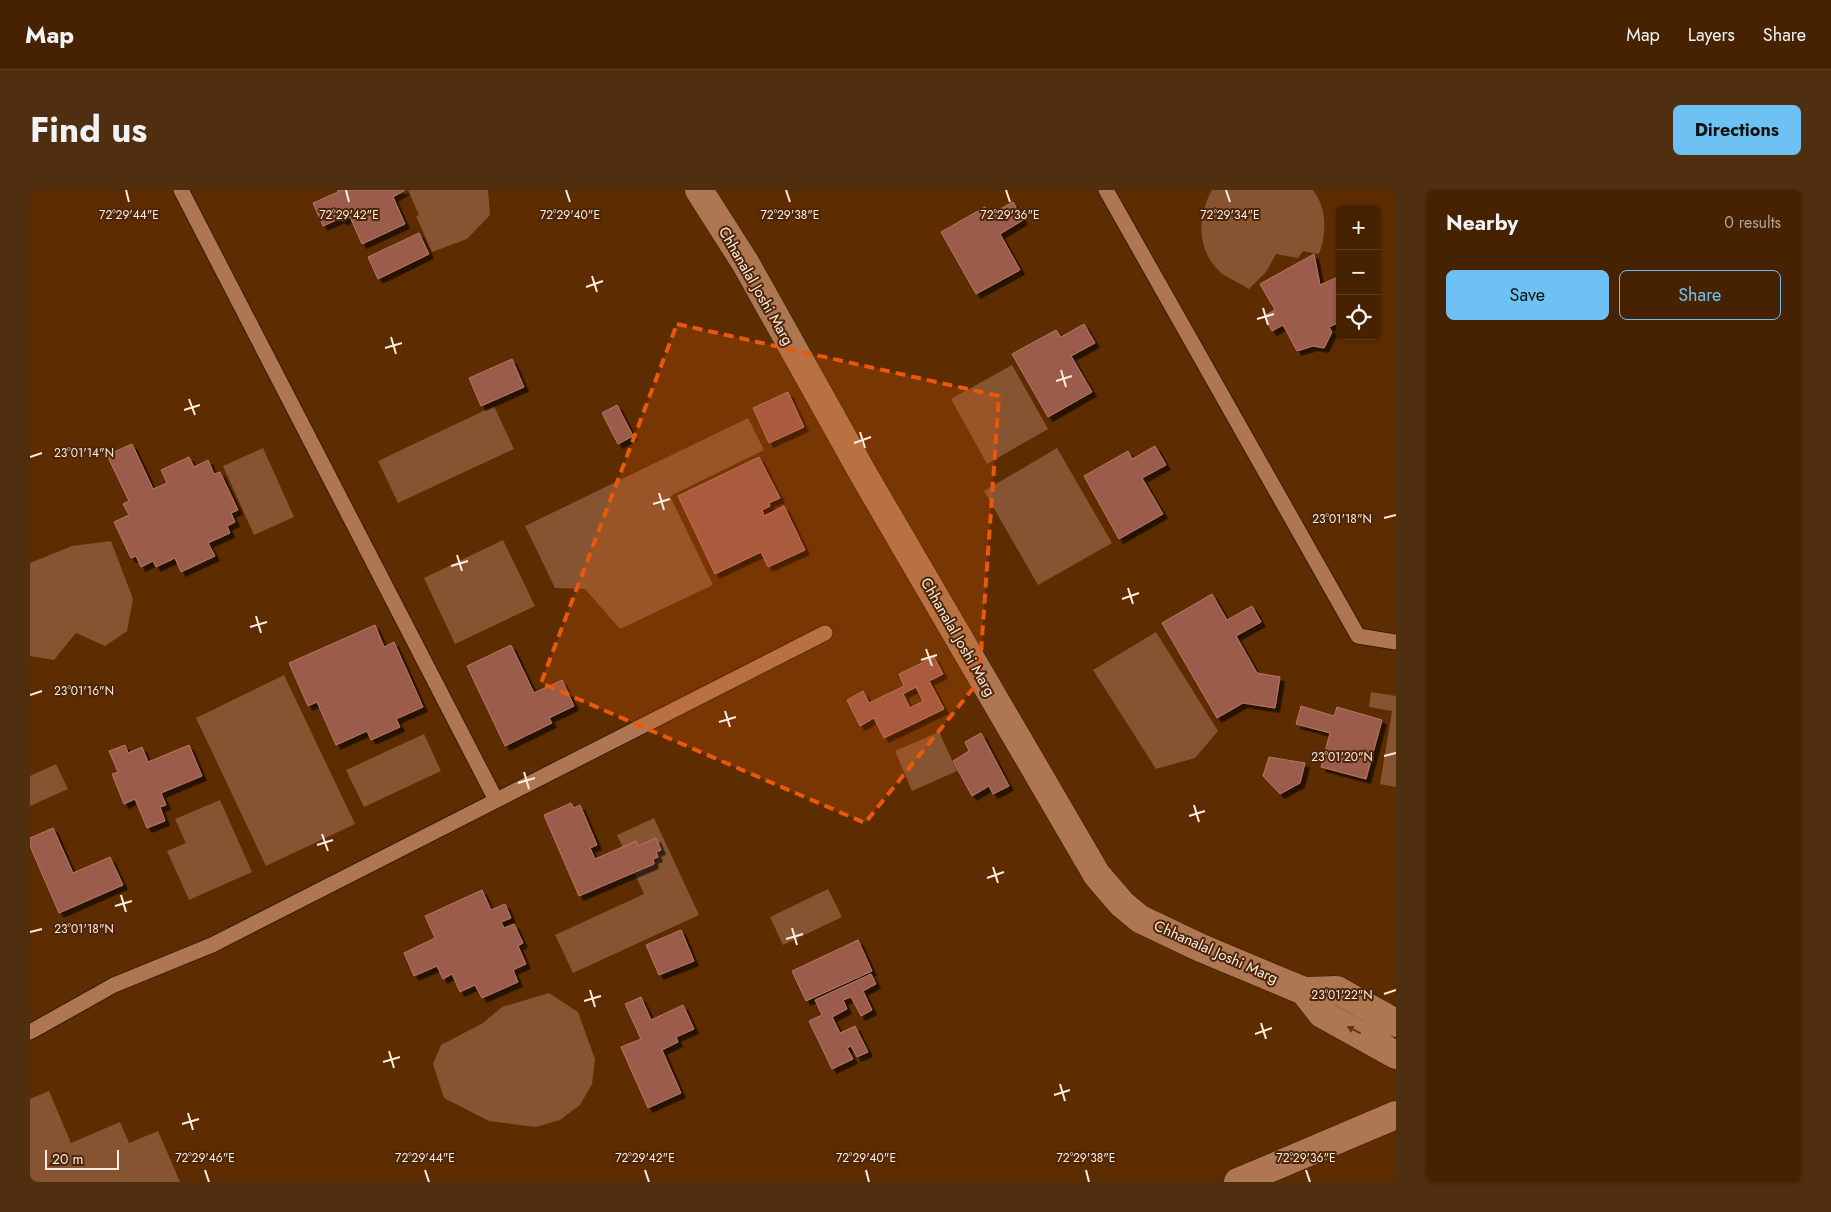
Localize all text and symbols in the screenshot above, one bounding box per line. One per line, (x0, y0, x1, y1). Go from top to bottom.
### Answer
text: Map (25, 17, 74, 52)
text: Map (1626, 22, 1660, 48)
text: Layers (1688, 22, 1735, 48)
text: Share (1763, 22, 1806, 48)
text: Find us (30, 105, 147, 155)
button: Directions (1673, 105, 1801, 155)
map controls (1336, 205, 1381, 340)
button: + (1336, 205, 1381, 250)
text: 72°29'44"E (99, 206, 159, 224)
text: 72°29'42"E (319, 206, 379, 224)
text: 72°29'40"E (540, 206, 600, 224)
text: 72°29'38"E (761, 206, 819, 224)
text: 72°29'36"E (980, 206, 1040, 224)
text: 72°29'34"E (1200, 206, 1260, 224)
text: Nearby (1446, 208, 1518, 238)
text: 0 results (1724, 211, 1781, 234)
street label: Chhanalal Joshi Marg (713, 223, 799, 349)
button: − (1336, 250, 1381, 295)
button: Save (1446, 270, 1609, 320)
button: Share (1619, 270, 1781, 320)
button: locate (1336, 295, 1381, 340)
text: 23°01'14"N (54, 444, 114, 462)
text: 23°01'18"N (1312, 510, 1372, 528)
street label: Chhanalal Joshi Marg (915, 574, 1001, 700)
text: 23°01'16"N (54, 682, 114, 700)
text: 23°01'20"N (1311, 748, 1373, 766)
street label: Chhanalal Joshi Marg (1150, 915, 1282, 989)
text: 23°01'18"N (54, 920, 114, 938)
text: 23°01'22"N (1311, 986, 1373, 1004)
one-way arrow (1347, 1026, 1361, 1034)
scale bar (45, 1147, 119, 1170)
text: 20 m (52, 1149, 84, 1169)
text: 72°29'46"E (175, 1149, 235, 1167)
text: 72°29'44"E (395, 1149, 455, 1167)
text: 72°29'42"E (615, 1149, 675, 1167)
text: 72°29'40"E (836, 1149, 896, 1167)
text: 72°29'38"E (1057, 1149, 1115, 1167)
text: 72°29'36"E (1276, 1149, 1336, 1167)

